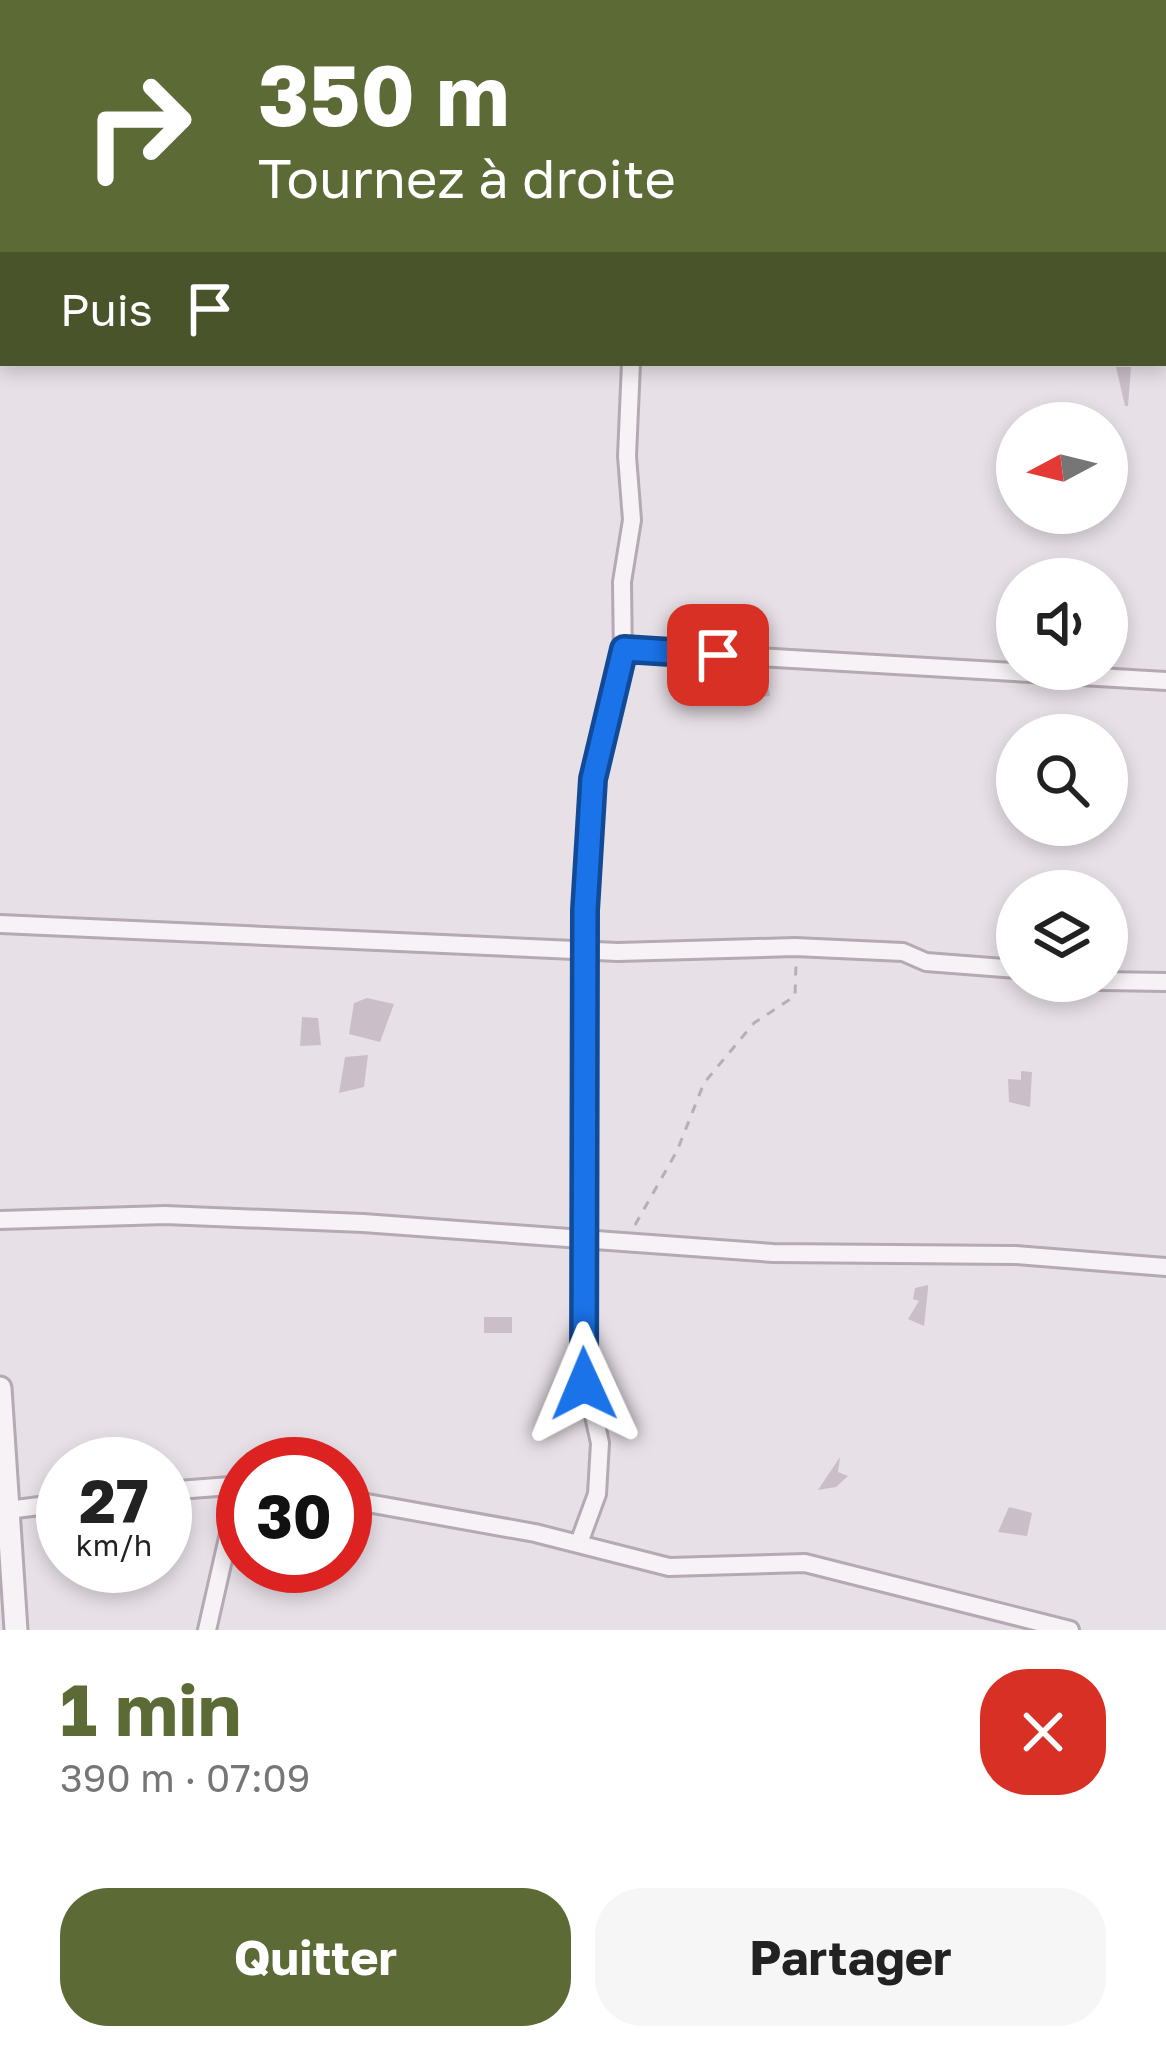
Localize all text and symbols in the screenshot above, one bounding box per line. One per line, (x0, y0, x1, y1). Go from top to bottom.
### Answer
text: 350 m (258, 44, 510, 144)
icon: right (60, 48, 216, 204)
text: Tournez à droite (258, 145, 676, 210)
icon: arrive (177, 276, 243, 342)
text: Puis (60, 282, 153, 336)
north arrow (996, 402, 1128, 534)
map controls (996, 402, 1128, 1002)
button: sound (996, 558, 1128, 690)
pin (667, 604, 769, 706)
icon: arrive (685, 622, 751, 688)
button: search (996, 714, 1128, 846)
button: layers (996, 870, 1128, 1002)
position arrow (521, 1321, 647, 1447)
speed limit sign: 30 (216, 1437, 372, 1593)
text: 27 (79, 1464, 149, 1536)
text: km/h (76, 1527, 152, 1563)
text: 1 min (60, 1665, 241, 1752)
button: close (980, 1669, 1106, 1795)
text: 390 m · 07:09 (60, 1754, 310, 1801)
button: Quitter (60, 1888, 571, 2026)
button: Partager (595, 1888, 1106, 2026)

